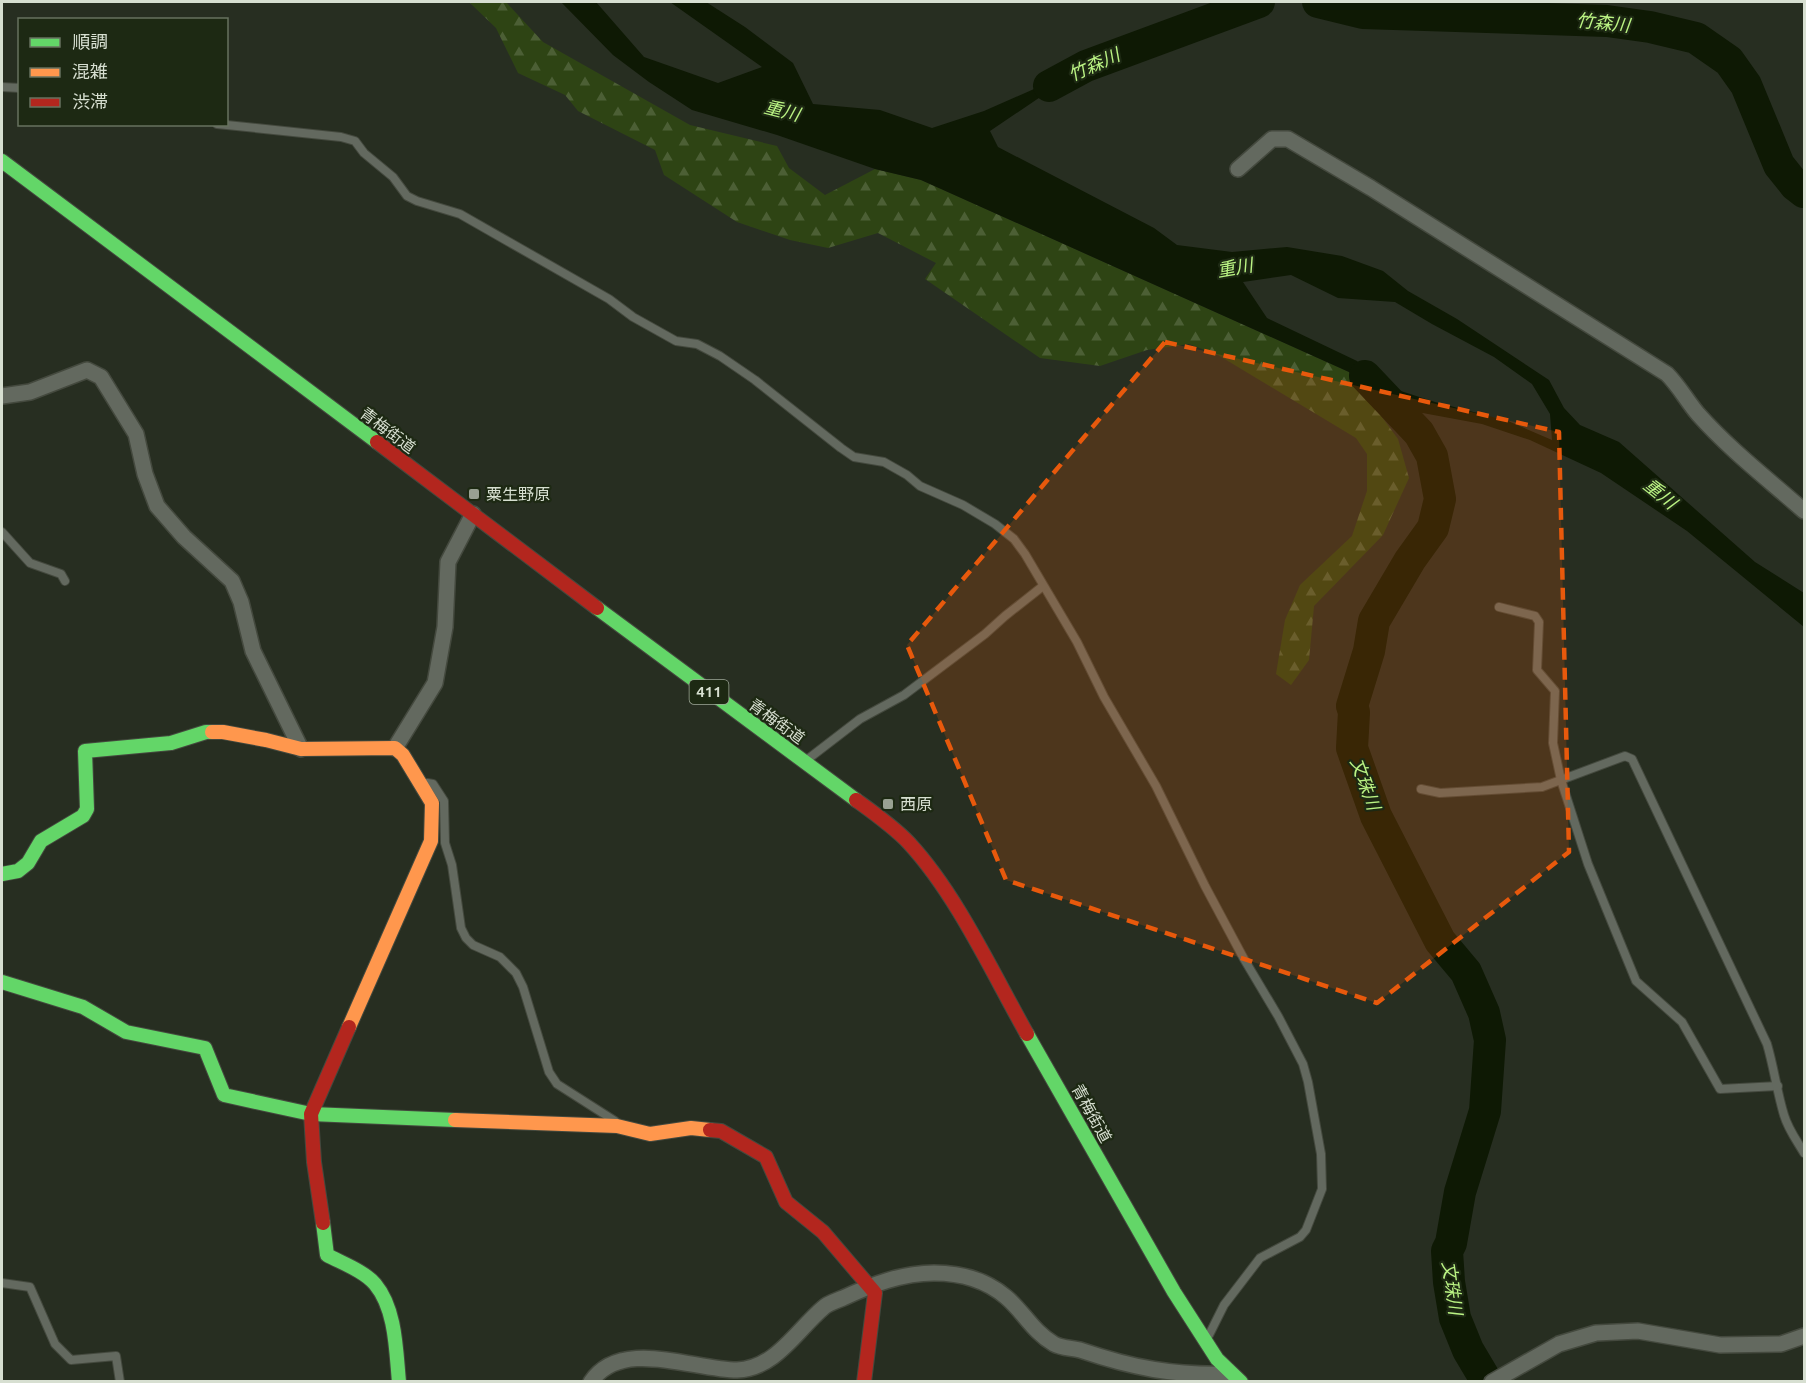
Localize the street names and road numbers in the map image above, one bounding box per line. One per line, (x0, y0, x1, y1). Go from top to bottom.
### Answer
street label: 青梅街道 (357, 404, 419, 456)
road number: 411 (690, 680, 728, 704)
street label: 青梅街道 (746, 695, 808, 747)
street label: 青梅街道 (1069, 1081, 1115, 1145)

